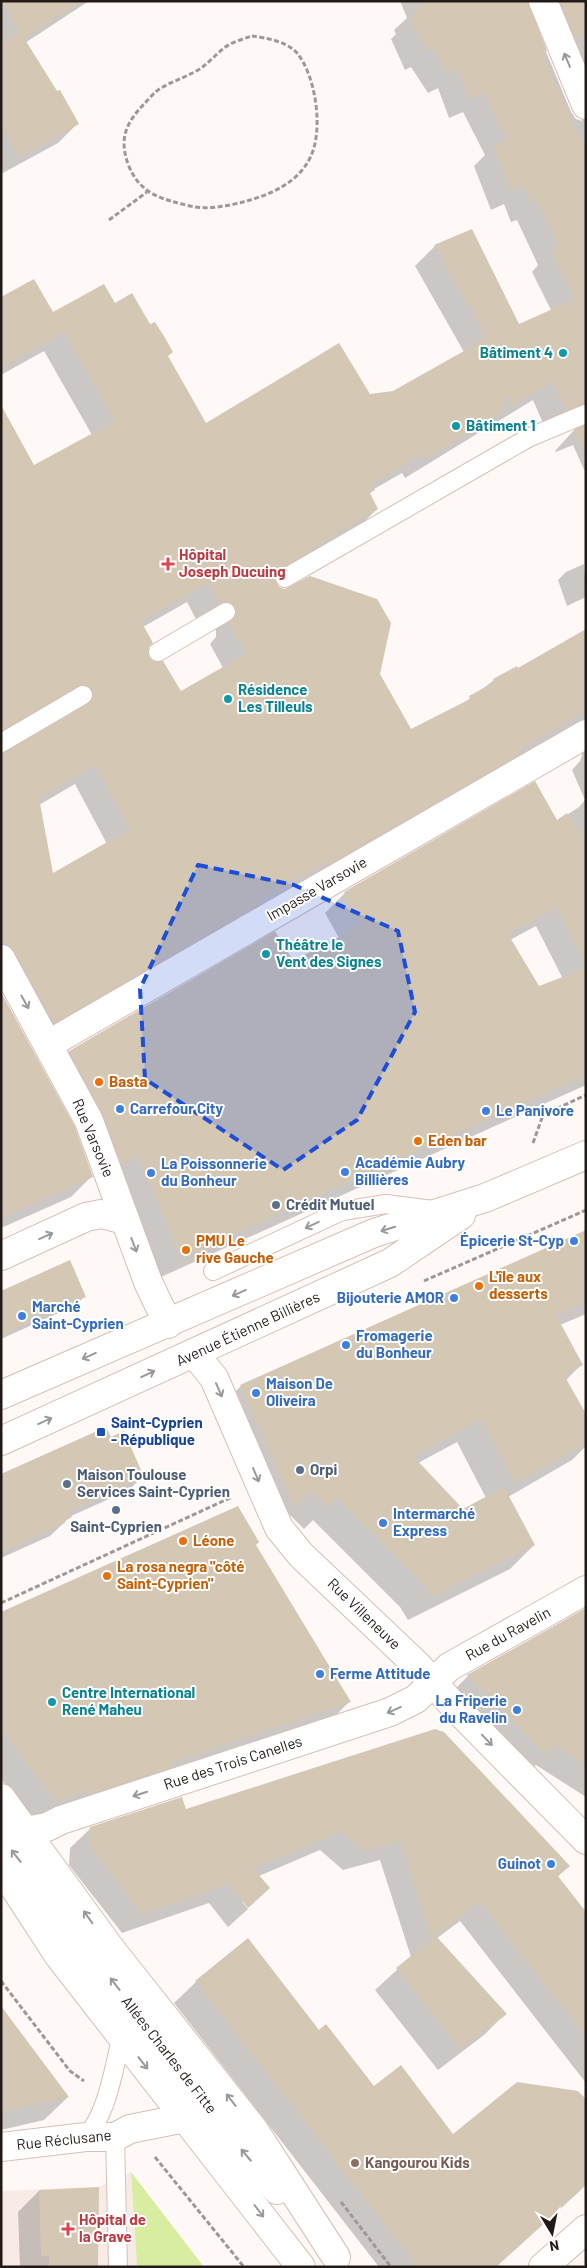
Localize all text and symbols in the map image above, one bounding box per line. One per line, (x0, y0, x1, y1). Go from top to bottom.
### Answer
one-way arrow (562, 53, 571, 68)
place label: Bâtiment 4 (480, 343, 553, 361)
marker: Bâtiment 4 (557, 347, 569, 359)
place label: Bâtiment 1 (466, 416, 536, 434)
marker: Bâtiment 1 (450, 420, 462, 432)
place label: Hôpital Joseph Ducuing (179, 545, 286, 580)
marker: Hôpital Joseph Ducuing (161, 557, 175, 571)
place label: Résidence Les Tilleuls (238, 680, 313, 715)
marker: Résidence Les Tilleuls (222, 693, 234, 705)
street label: Impasse Varsovie (263, 852, 370, 924)
place label: Théâtre le Vent des Signes (276, 935, 382, 970)
marker: Théâtre le Vent des Signes (260, 948, 272, 960)
one-way arrow (20, 994, 30, 1009)
place label: Basta (109, 1072, 147, 1090)
marker: Basta (93, 1076, 105, 1088)
street label: Rue Varsovie (69, 1096, 119, 1180)
place label: Carrefour City (130, 1099, 224, 1117)
place label: Le Panivore (496, 1101, 574, 1119)
marker: Carrefour City (114, 1103, 126, 1115)
marker: Le Panivore (480, 1105, 492, 1117)
place label: Eden bar (428, 1131, 487, 1149)
marker: Eden bar (412, 1135, 424, 1147)
place label: Académie Aubry Billières (355, 1153, 466, 1188)
place label: La Poissonnerie du Bonheur (161, 1154, 267, 1189)
marker: Académie Aubry Billières (339, 1166, 351, 1178)
marker: La Poissonnerie du Bonheur (145, 1167, 157, 1179)
place label: Crédit Mutuel (286, 1195, 374, 1213)
marker: Crédit Mutuel (270, 1199, 282, 1211)
one-way arrow (305, 1221, 320, 1230)
one-way arrow (380, 1224, 396, 1234)
one-way arrow (38, 1230, 53, 1240)
place label: PMU Le rive Gauche (196, 1231, 274, 1266)
place label: Épicerie St-Cyp (460, 1231, 564, 1249)
marker: Épicerie St-Cyp (568, 1235, 580, 1247)
one-way arrow (130, 1237, 140, 1252)
marker: PMU Le rive Gauche (180, 1244, 192, 1256)
place label: L'île aux desserts (489, 1267, 548, 1302)
marker: L'île aux desserts (473, 1280, 485, 1292)
street label: Avenue Étienne Billières (173, 1287, 322, 1369)
one-way arrow (232, 1288, 247, 1298)
place label: Bijouterie AMOR (337, 1288, 444, 1306)
marker: Bijouterie AMOR (448, 1292, 460, 1304)
place label: Marché Saint-Cyprien (32, 1297, 124, 1332)
marker: Marché Saint-Cyprien (16, 1310, 28, 1322)
place label: Fromagerie du Bonheur (356, 1326, 433, 1361)
marker: Fromagerie du Bonheur (340, 1339, 352, 1351)
one-way arrow (82, 1352, 97, 1362)
one-way arrow (140, 1369, 155, 1379)
place label: Maison De Oliveira (266, 1374, 333, 1409)
one-way arrow (214, 1382, 224, 1397)
marker: Maison De Oliveira (250, 1387, 262, 1399)
place label: Saint-Cyprien - République (111, 1413, 203, 1448)
one-way arrow (37, 1416, 52, 1425)
marker: Saint-Cyprien - République (95, 1426, 107, 1438)
place label: Orpi (310, 1460, 338, 1478)
marker: Orpi (294, 1464, 306, 1476)
place label: Maison Toulouse Services Saint-Cyprien (77, 1465, 230, 1500)
one-way arrow (252, 1467, 262, 1482)
marker: Maison Toulouse Services Saint-Cyprien (61, 1478, 73, 1490)
marker: Saint-Cyprien (110, 1504, 122, 1516)
place label: Intermarché Express (393, 1504, 475, 1539)
place label: Saint-Cyprien (70, 1517, 162, 1535)
marker: Intermarché Express (377, 1517, 389, 1529)
place label: Léone (193, 1531, 234, 1549)
marker: Léone (177, 1535, 189, 1547)
place label: La rosa negra "côté Saint-Cyprien" (117, 1557, 245, 1592)
marker: La rosa negra "côté Saint-Cyprien" (101, 1570, 113, 1582)
street label: Rue Villeneuve (324, 1574, 405, 1653)
street label: Rue du Ravelin (462, 1602, 553, 1664)
place label: Ferme Attitude (330, 1664, 431, 1682)
marker: Ferme Attitude (314, 1668, 326, 1680)
place label: Centre International René Maheu (62, 1683, 195, 1718)
place label: La Friperie du Ravelin (436, 1691, 507, 1726)
marker: Centre International René Maheu (46, 1696, 58, 1708)
marker: La Friperie du Ravelin (511, 1704, 523, 1716)
one-way arrow (387, 1705, 402, 1715)
street label: Rue des Trois Canelles (161, 1731, 304, 1793)
one-way arrow (481, 1733, 493, 1746)
one-way arrow (133, 1790, 148, 1799)
one-way arrow (10, 1850, 21, 1863)
place label: Guinot (498, 1854, 541, 1872)
marker: Guinot (545, 1858, 557, 1870)
one-way arrow (83, 1910, 93, 1924)
one-way arrow (109, 1978, 120, 1991)
street label: Allées Charles de Fitte (118, 1992, 221, 2117)
one-way arrow (138, 2056, 148, 2070)
one-way arrow (225, 2094, 236, 2107)
street label: Rue Réclusane (15, 2125, 112, 2153)
one-way arrow (240, 2148, 252, 2161)
place label: Kangourou Kids (365, 2153, 470, 2171)
marker: Kangourou Kids (349, 2157, 361, 2169)
one-way arrow (254, 2204, 264, 2218)
north arrow (527, 2208, 577, 2258)
place label: Hôpital de la Grave (79, 2210, 146, 2245)
marker: Hôpital de la Grave (61, 2222, 75, 2236)
text: N (548, 2237, 560, 2255)

